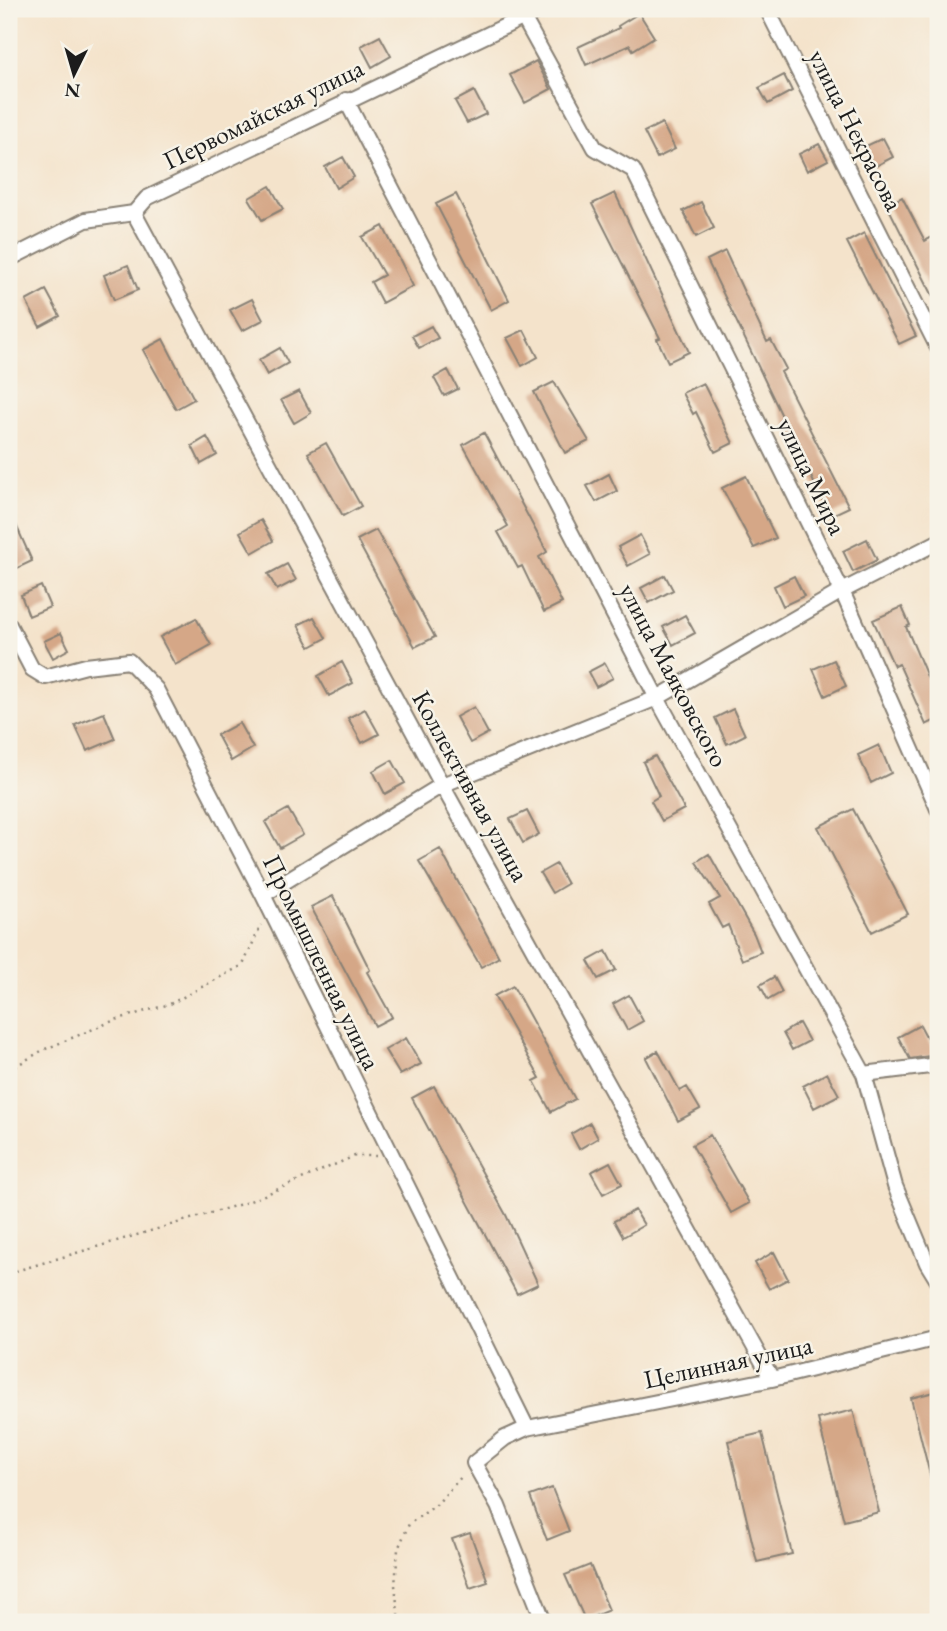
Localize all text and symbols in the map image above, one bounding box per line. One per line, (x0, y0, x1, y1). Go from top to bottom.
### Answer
north arrow (38, 38, 108, 108)
street label: улица Некрасова (801, 43, 912, 217)
street label: Первомайская улица (157, 50, 370, 177)
text: N (63, 77, 81, 104)
street label: улица Мира (769, 412, 855, 541)
street label: улица Маяковского (611, 577, 737, 773)
street label: Коллективная улица (404, 684, 538, 888)
street label: Промышленная улица (255, 849, 389, 1076)
street label: Целинная улица (641, 1327, 816, 1396)

